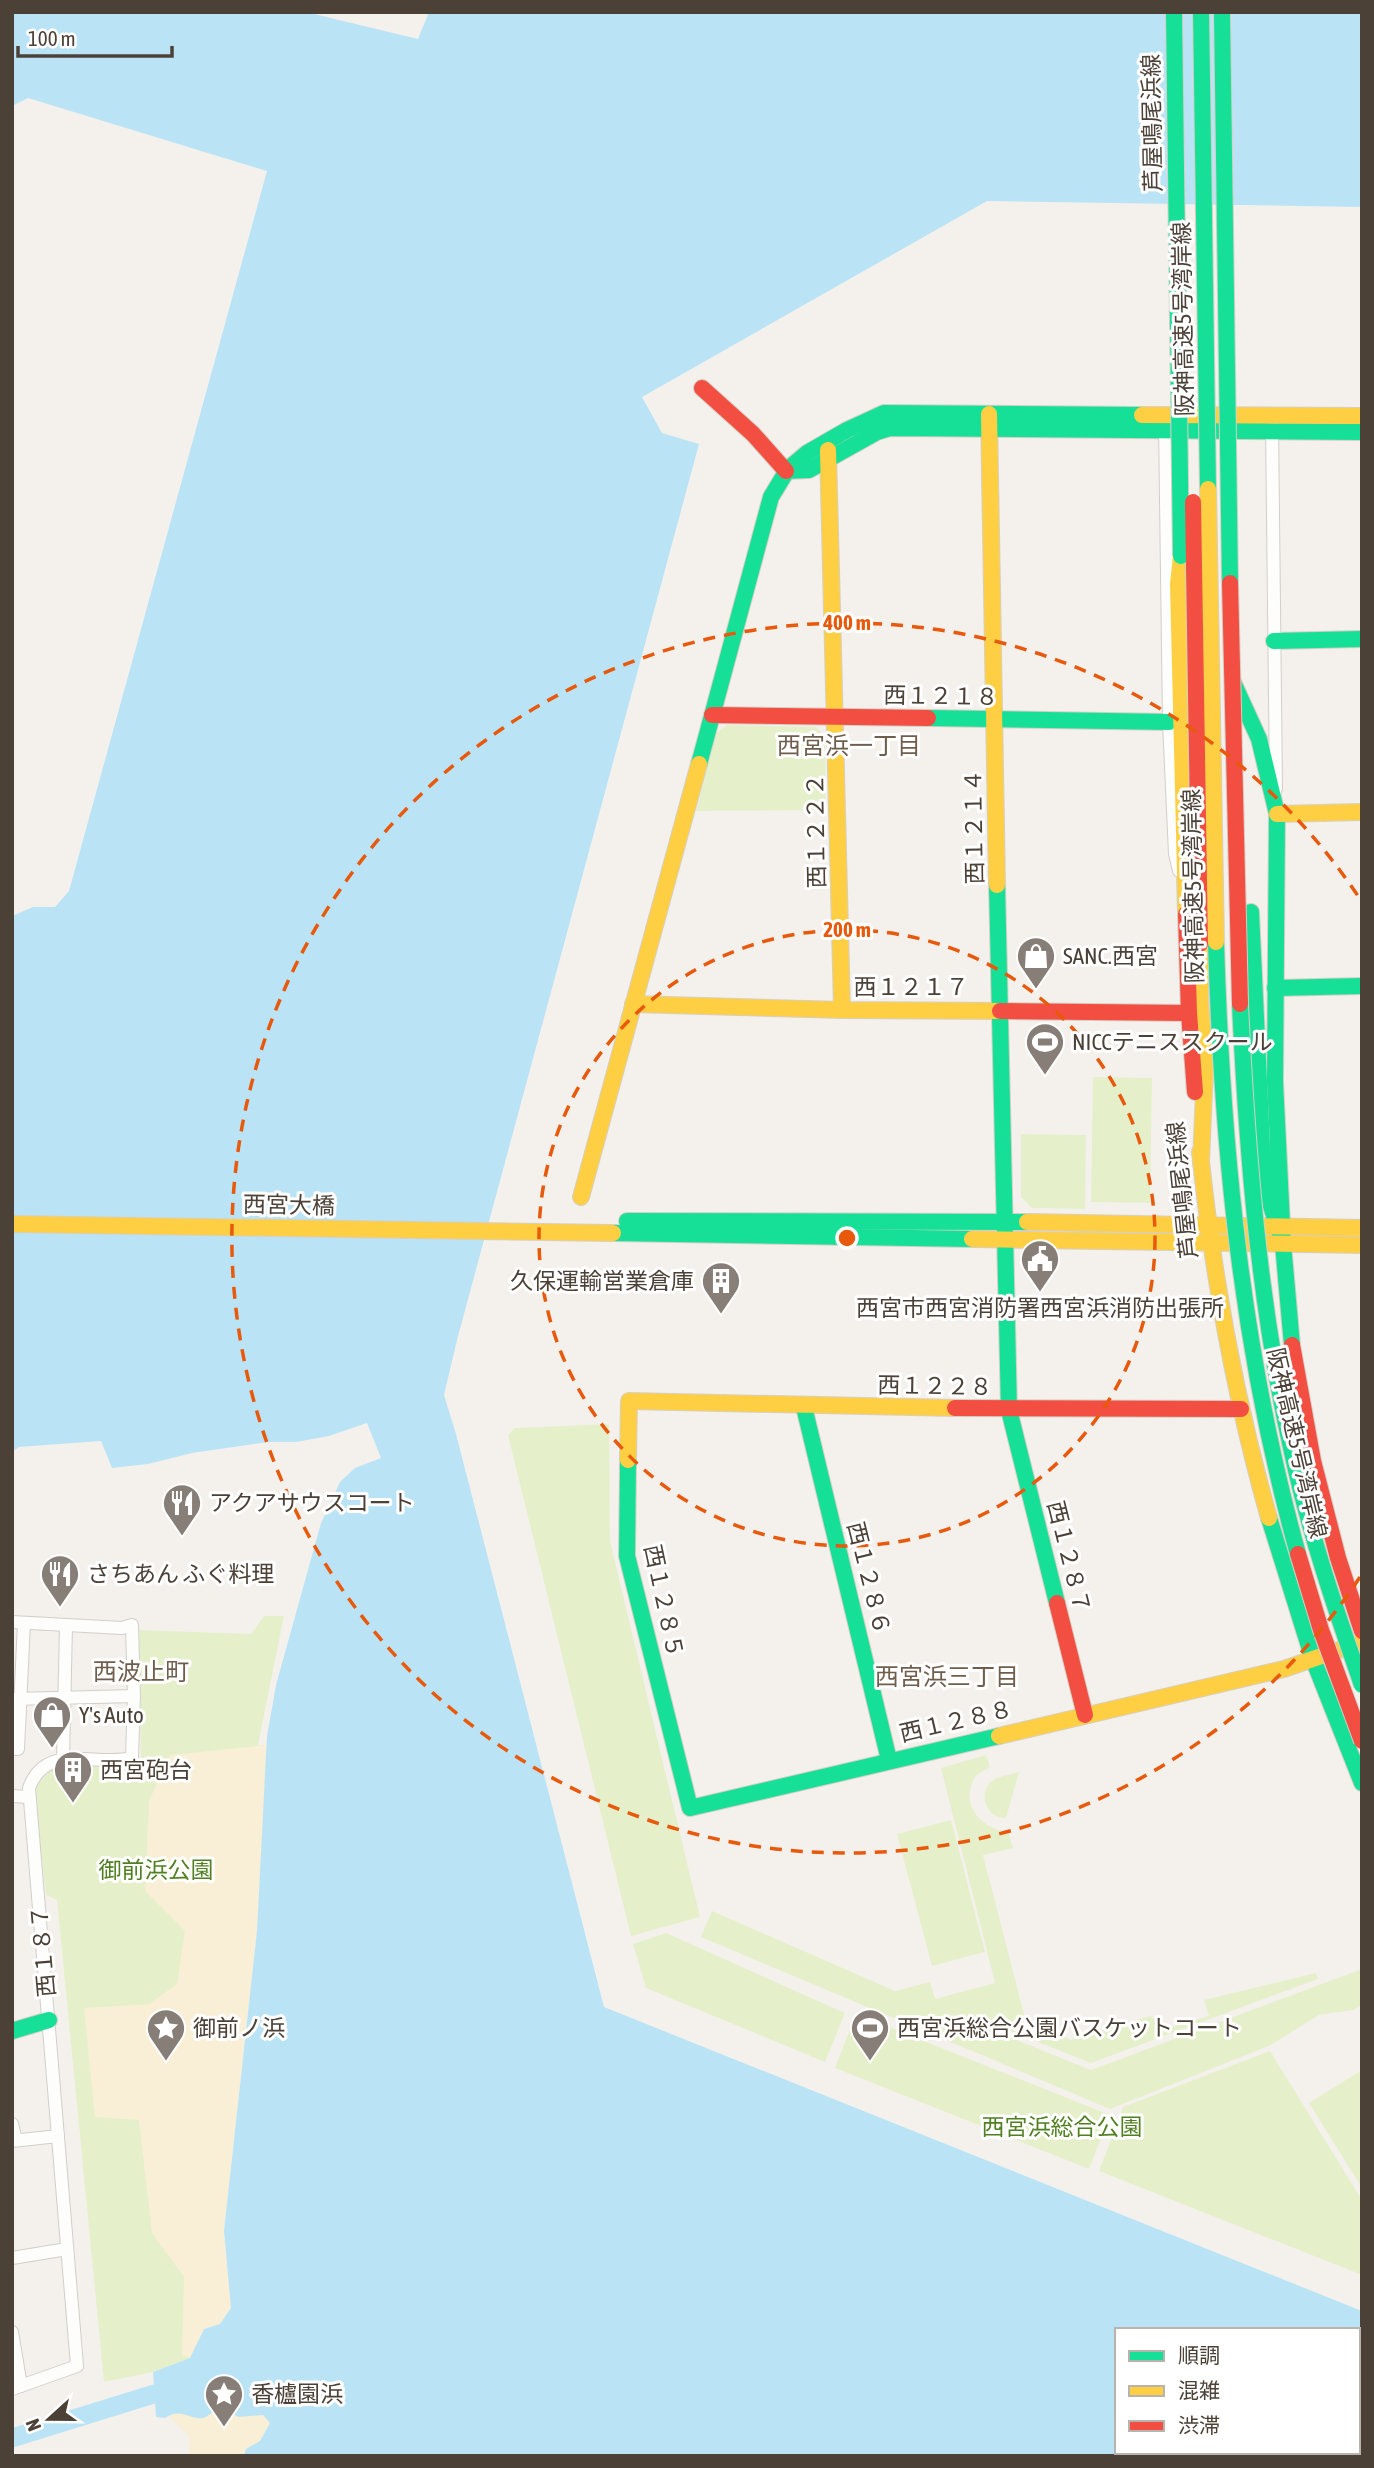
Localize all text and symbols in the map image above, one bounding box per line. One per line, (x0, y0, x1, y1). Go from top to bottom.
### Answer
scale bar (18, 14, 172, 58)
text: 100 m (28, 26, 76, 50)
street label: 芦屋鳴尾浜線 (1138, 54, 1166, 192)
street label: 阪神高速5号湾岸線 (1168, 221, 1198, 417)
text: 400 m (822, 610, 871, 634)
street label: 西１２１８ (883, 682, 999, 710)
district label: 西宮浜一丁目 (777, 732, 921, 759)
street label: 西１２１４ (960, 769, 988, 885)
street label: 西１２２２ (802, 773, 830, 889)
street label: 阪神高速5号湾岸線 (1178, 788, 1208, 984)
text: 200 m (823, 917, 871, 941)
shop icon: SANC.西宮 (1015, 935, 1057, 990)
place label: SANC.西宮 (1063, 943, 1158, 969)
street label: 西１２１７ (854, 974, 969, 1000)
sports icon: NICCテニススクール (1024, 1021, 1066, 1076)
place label: NICCテニススクール (1072, 1029, 1273, 1055)
street label: 芦屋鳴尾浜線 (1162, 1120, 1202, 1260)
street label: 西宮大橋 (243, 1191, 335, 1219)
centre of rings (835, 1226, 859, 1250)
public building icon: 西宮市西宮消防署西宮浜消防出張所 (1019, 1238, 1061, 1293)
building icon: 久保運輸営業倉庫 (700, 1260, 742, 1315)
place label: 久保運輸営業倉庫 (510, 1268, 694, 1294)
place label: 西宮市西宮消防署西宮浜消防出張所 (856, 1295, 1224, 1321)
street label: 阪神高速5号湾岸線 (1262, 1345, 1332, 1541)
street label: 西１２２８ (877, 1372, 993, 1400)
restaurant icon: アクアサウスコート (161, 1482, 203, 1537)
place label: アクアサウスコート (209, 1490, 415, 1516)
street label: 西１２８７ (1042, 1498, 1096, 1616)
street label: 西１２８６ (842, 1519, 896, 1637)
street label: 西１２８５ (639, 1542, 689, 1660)
restaurant icon: さちあん ふぐ料理 (39, 1553, 81, 1608)
place label: さちあん ふぐ料理 (87, 1561, 274, 1587)
district label: 西波止町 (93, 1658, 189, 1685)
district label: 西宮浜三丁目 (875, 1663, 1019, 1690)
shop icon: Y's Auto (31, 1694, 73, 1749)
street label: 西１２８８ (897, 1695, 1015, 1747)
place label: Y's Auto (79, 1702, 144, 1728)
building icon: 西宮砲台 (52, 1749, 94, 1804)
place label: 西宮砲台 (100, 1757, 192, 1783)
park label: 御前浜公園 (99, 1857, 214, 1883)
street label: 西１８７ (26, 1904, 60, 1998)
place icon: 御前ノ浜 (145, 2007, 187, 2062)
sports icon: 西宮浜総合公園バスケットコート (849, 2007, 891, 2062)
place label: 御前ノ浜 (193, 2015, 285, 2041)
place label: 西宮浜総合公園バスケットコート (897, 2015, 1242, 2041)
park label: 西宮浜総合公園 (982, 2114, 1143, 2140)
legend (1115, 2328, 1360, 2454)
text: 順調 (1178, 2343, 1220, 2367)
place icon: 香櫨園浜 (203, 2373, 245, 2428)
text: 混雑 (1178, 2378, 1220, 2402)
place label: 香櫨園浜 (251, 2381, 343, 2407)
north arrow (14, 2384, 84, 2454)
text: 渋滞 (1178, 2413, 1220, 2437)
text: N (21, 2416, 45, 2434)

